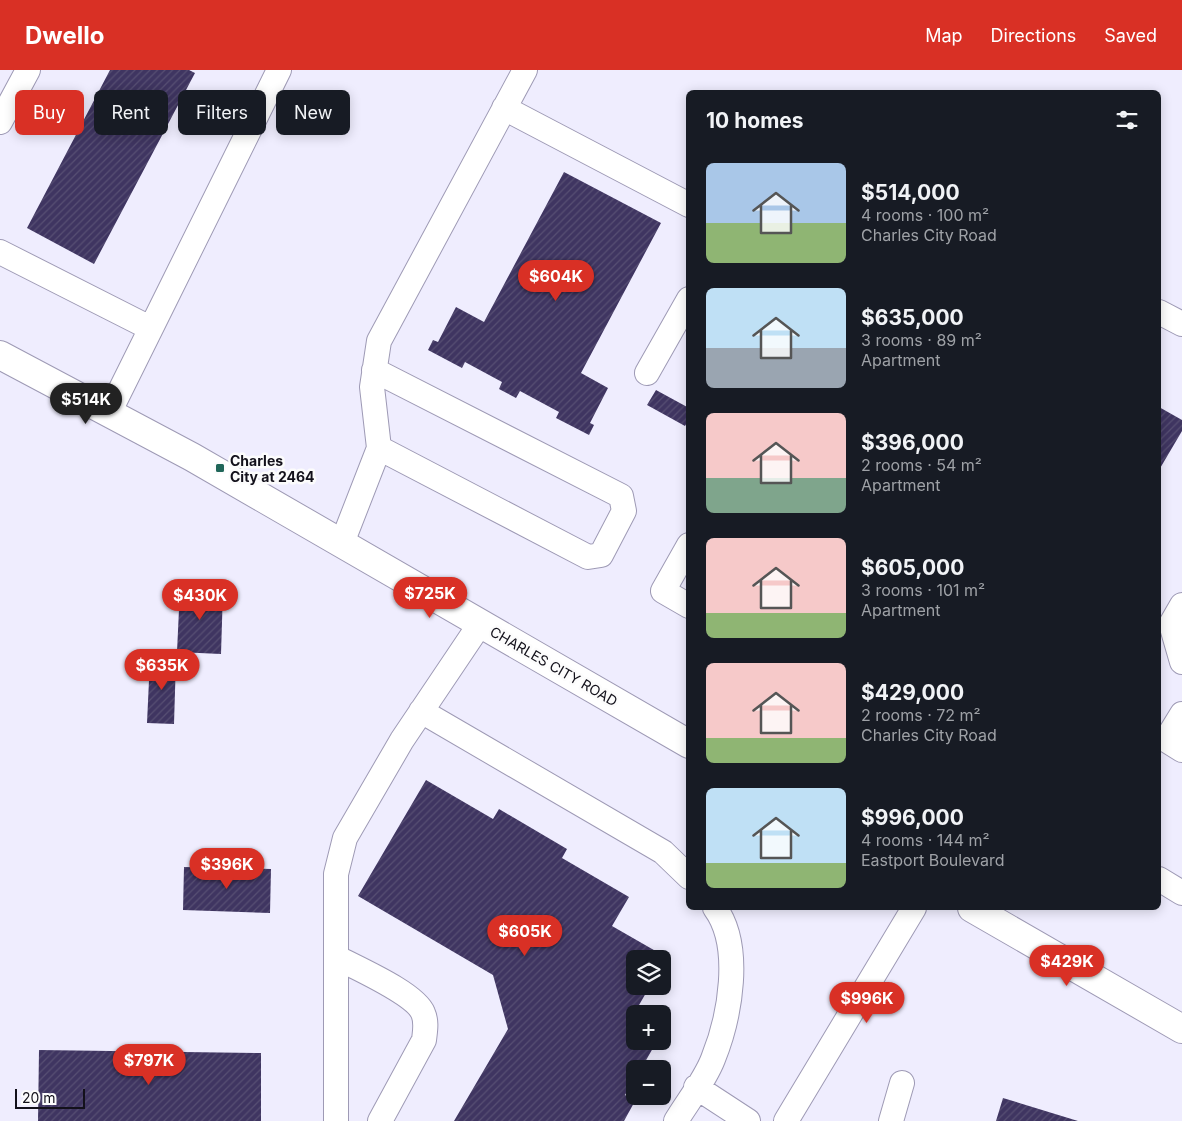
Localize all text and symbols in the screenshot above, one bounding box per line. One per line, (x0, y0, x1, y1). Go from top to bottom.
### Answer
text: Dwello (25, 21, 104, 50)
text: Map (925, 25, 963, 46)
text: Directions (991, 25, 1076, 46)
text: Saved (1104, 25, 1157, 46)
chip: Buy (15, 90, 84, 135)
chip: Rent (94, 90, 168, 135)
chip: Filters (178, 90, 266, 135)
chip: New (276, 90, 350, 135)
icon: filters (1113, 106, 1141, 134)
text: 10 homes (706, 108, 804, 133)
text: $514,000 (861, 180, 960, 205)
icon: home (746, 183, 806, 243)
text: 4 rooms · 100 m² (861, 205, 989, 225)
text: Charles City Road (861, 225, 997, 245)
pin: $604K (521, 260, 591, 302)
text: $604K (529, 266, 583, 286)
text: $635,000 (861, 305, 964, 330)
icon: home (746, 308, 806, 368)
text: 3 rooms · 89 m² (861, 330, 982, 350)
text: Apartment (861, 350, 941, 370)
pin: $514K (51, 382, 121, 425)
text: $514K (61, 389, 111, 409)
text: $396,000 (861, 430, 964, 455)
icon: home (746, 433, 806, 493)
place label: Charles City at 2464 (230, 452, 315, 485)
text: 2 rooms · 54 m² (861, 455, 982, 475)
marker: Charles City at 2464 (214, 462, 226, 474)
text: Apartment (861, 475, 941, 495)
text: $605,000 (861, 555, 964, 580)
icon: home (746, 558, 806, 618)
pin: $725K (395, 576, 465, 619)
pin: $430K (165, 578, 235, 621)
text: 3 rooms · 101 m² (861, 580, 985, 600)
text: $725K (404, 583, 456, 603)
text: $430K (173, 585, 227, 605)
text: Apartment (861, 600, 941, 620)
street label: CHARLES CITY ROAD (487, 623, 621, 709)
pin: $635K (127, 648, 197, 691)
text: $635K (136, 655, 188, 675)
text: $429,000 (861, 680, 964, 705)
icon: home (746, 683, 806, 743)
text: 2 rooms · 72 m² (861, 705, 981, 725)
text: Charles City Road (861, 725, 997, 745)
text: $996,000 (861, 805, 964, 830)
icon: home (746, 808, 806, 868)
text: 4 rooms · 144 m² (861, 830, 990, 850)
pin: $396K (192, 848, 262, 890)
text: Eastport Boulevard (861, 850, 1005, 870)
text: $396K (200, 854, 254, 874)
pin: $605K (490, 914, 560, 957)
text: $605K (498, 921, 552, 941)
pin: $429K (1032, 944, 1102, 987)
map controls (626, 950, 671, 1105)
button: layers (626, 950, 671, 995)
text: $429K (1040, 951, 1094, 971)
pin: $996K (832, 982, 902, 1024)
text: $996K (840, 988, 894, 1008)
button: + (626, 1005, 671, 1050)
pin: $797K (114, 1044, 184, 1086)
text: $797K (124, 1050, 174, 1070)
button: − (626, 1060, 671, 1105)
scale bar (15, 1086, 85, 1109)
text: 20 m (22, 1089, 56, 1106)

